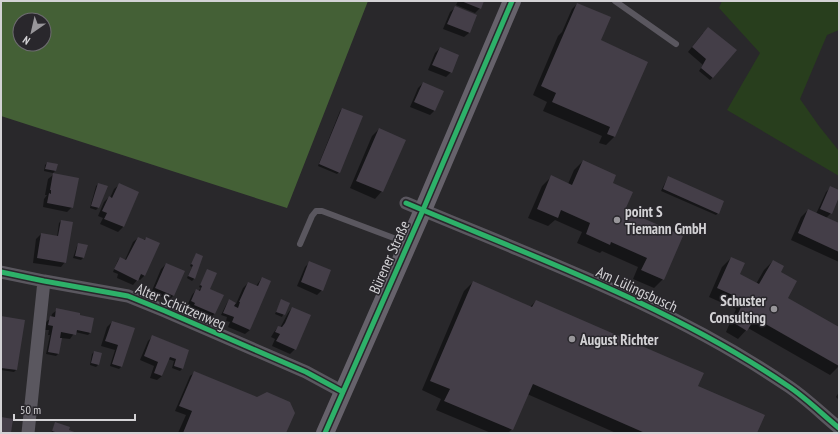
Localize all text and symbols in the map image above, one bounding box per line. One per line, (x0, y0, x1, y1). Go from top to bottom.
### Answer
north arrow (12, 12, 52, 52)
text: N (20, 33, 33, 48)
place label: point S Tiemann GmbH (625, 202, 707, 238)
marker: point S Tiemann GmbH (612, 215, 622, 225)
street label: Bürener Straße (364, 217, 414, 297)
street label: Am Lülingsbusch (593, 262, 681, 316)
street label: Alter Schützenweg (133, 278, 229, 334)
place label: Schuster Consulting (709, 291, 767, 327)
marker: Schuster Consulting (769, 304, 779, 314)
place label: August Richter (579, 330, 659, 349)
marker: August Richter (567, 334, 577, 344)
scale bar (14, 396, 135, 422)
text: 50 m (20, 402, 41, 417)

